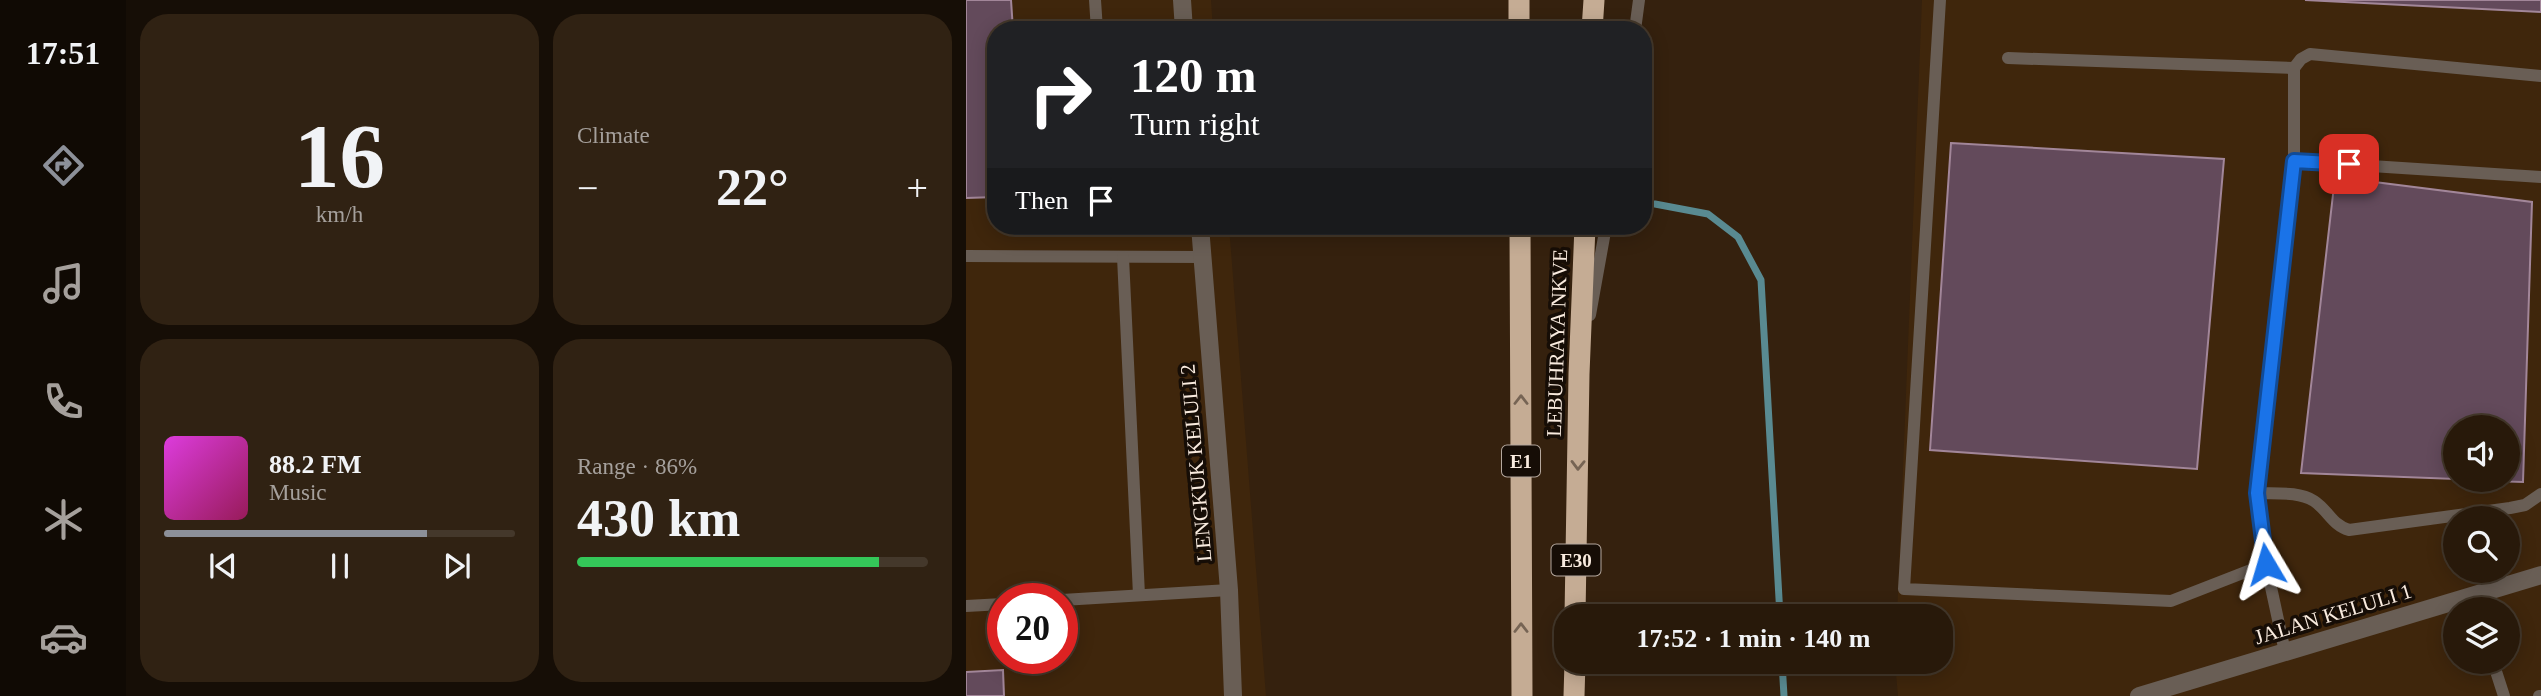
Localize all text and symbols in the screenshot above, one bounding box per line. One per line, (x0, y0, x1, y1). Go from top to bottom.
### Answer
text: 17:51 (26, 35, 100, 71)
text: 120 m (1130, 48, 1257, 103)
icon: right (1015, 49, 1106, 140)
text: 16 (294, 106, 385, 207)
text: Turn right (1130, 106, 1260, 142)
text: Climate (577, 123, 650, 148)
pin (2319, 134, 2379, 194)
icon: directions (39, 141, 88, 190)
icon: arrive (2330, 145, 2368, 183)
text: 22° (716, 159, 789, 216)
text: − (577, 167, 598, 209)
text: + (907, 167, 928, 209)
icon: arrive (1082, 182, 1120, 220)
text: Then (1015, 186, 1068, 215)
text: km/h (316, 202, 363, 227)
street label: LEBUHRAYA NKVE (1542, 249, 1572, 437)
icon: music (39, 259, 88, 308)
street label: LENGKUK KELULI 2 (1175, 363, 1217, 563)
icon: phone (39, 377, 88, 426)
one-way arrow (1513, 395, 1528, 406)
map controls (2443, 415, 2520, 674)
button: sound (2443, 415, 2520, 492)
road number: E1 (1502, 446, 1540, 476)
text: 88.2 FM (269, 450, 361, 479)
text: Range · 86% (577, 454, 697, 479)
one-way arrow (1570, 461, 1586, 471)
text: Music (269, 480, 327, 505)
text: 430 km (577, 490, 740, 547)
icon: climate (39, 495, 88, 544)
button: search (2443, 506, 2520, 583)
position arrow (2229, 527, 2303, 601)
road number: E30 (1552, 544, 1600, 576)
icon: previous (204, 547, 242, 585)
icon: pause (321, 547, 359, 585)
icon: next (438, 547, 476, 585)
street label: JALAN KELULI 1 (2251, 579, 2415, 649)
speed limit sign: 20 (987, 583, 1078, 674)
button: layers (2443, 597, 2520, 674)
icon: car (39, 613, 88, 662)
one-way arrow (1513, 622, 1529, 633)
text: 17:52 · 1 min · 140 m (1637, 624, 1871, 653)

